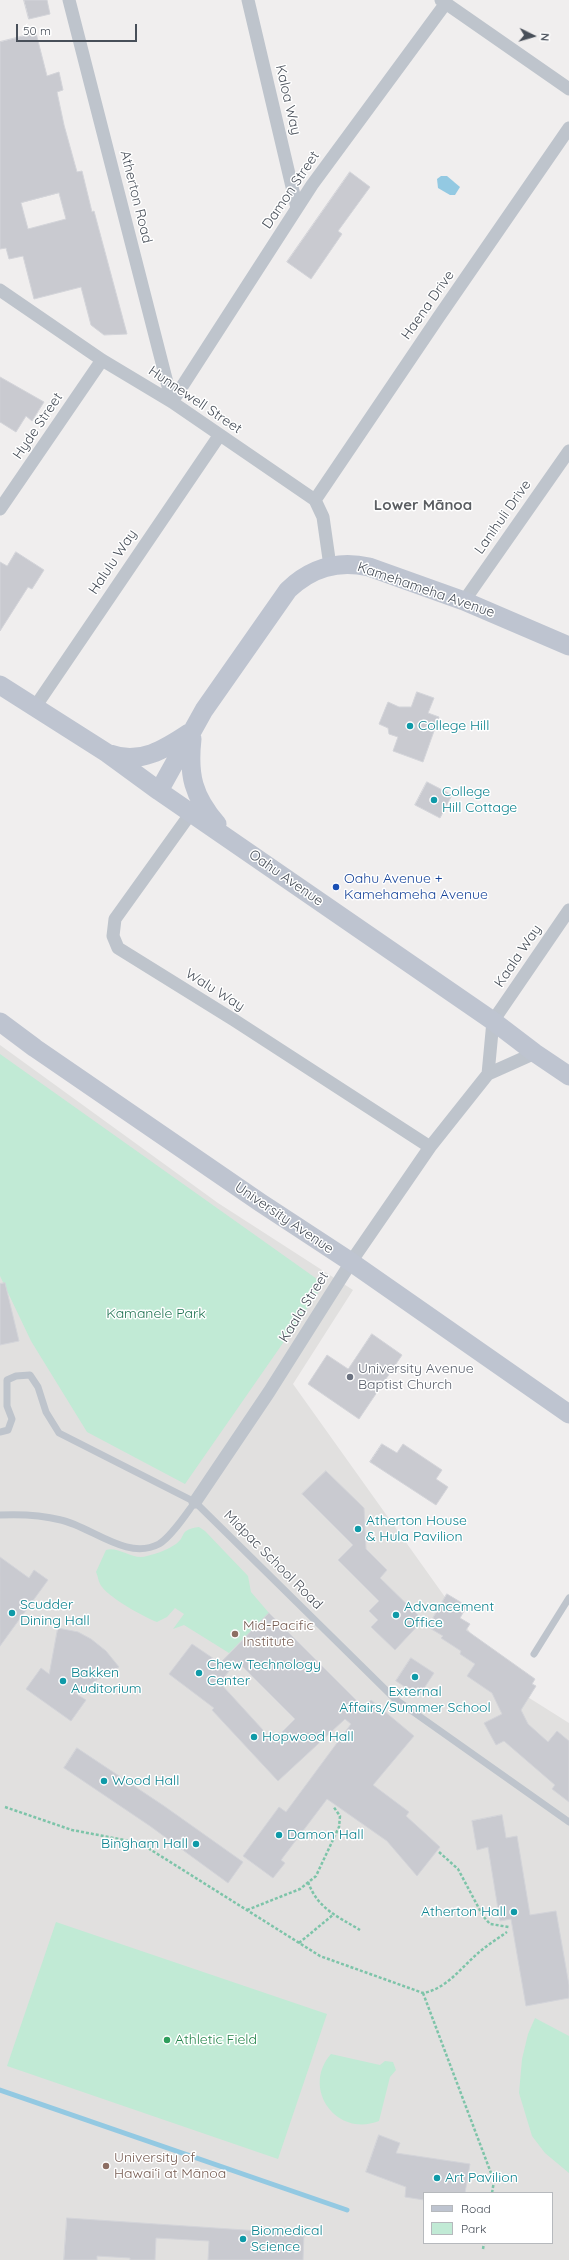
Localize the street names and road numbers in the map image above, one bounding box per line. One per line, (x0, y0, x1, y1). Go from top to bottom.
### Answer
street label: Kaloa Way (272, 63, 304, 137)
street label: Damon Street (259, 148, 323, 232)
street label: Atherton Road (116, 149, 156, 245)
street label: Haena Drive (398, 267, 458, 343)
street label: Hunnewell Street (145, 363, 245, 437)
street label: Hyde Street (10, 390, 66, 462)
street label: Lanihuli Drive (471, 477, 535, 557)
street label: Halulu Way (85, 526, 141, 598)
street label: Kamehameha Avenue (355, 559, 497, 621)
street label: Oahu Avenue (246, 846, 326, 910)
street label: Kaala Way (491, 921, 545, 991)
street label: Walu Way (182, 965, 248, 1015)
street label: University Avenue (231, 1179, 337, 1257)
street label: Kaala Street (276, 1268, 332, 1346)
street label: Midpac School Road (220, 1507, 326, 1613)

